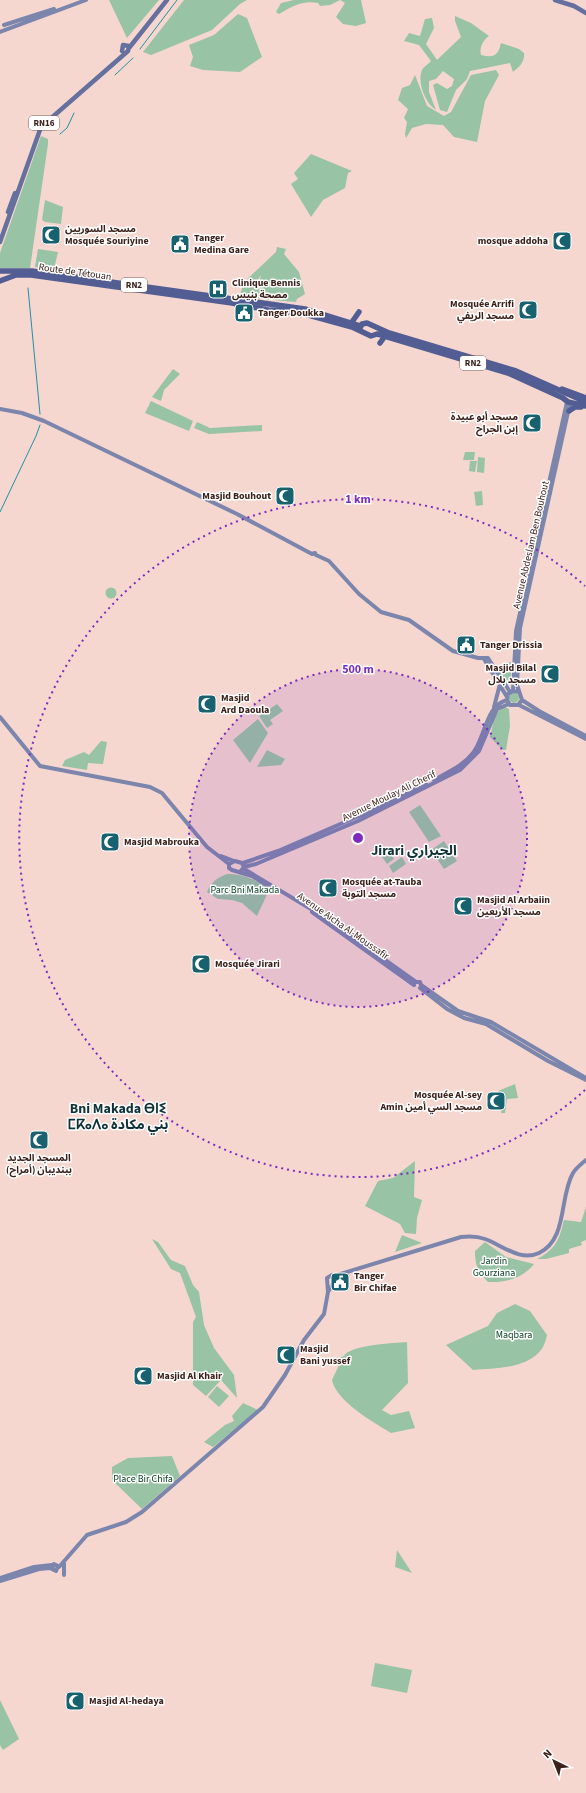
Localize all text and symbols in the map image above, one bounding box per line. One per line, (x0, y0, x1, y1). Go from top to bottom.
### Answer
road number: RN16 (29, 116, 59, 130)
place label: مسجد السوريين Mosquée Souriyine (65, 222, 149, 248)
mosque icon: مسجد السوريين Mosquée Souriyine (40, 224, 62, 246)
mosque icon: mosque addoha (551, 230, 573, 252)
place label: Tanger Medina Gare (194, 231, 249, 257)
public building icon: Tanger Medina Gare (169, 233, 191, 255)
place label: mosque addoha (478, 234, 548, 248)
street label: Route de Tétouan (38, 260, 112, 284)
place label: Clinique Bennis مصحة بنيس (232, 276, 301, 302)
road number: RN2 (121, 278, 147, 292)
hospital icon: Clinique Bennis مصحة بنيس (207, 278, 229, 300)
place label: Mosquée Arrifi مسجد الريفي (450, 297, 514, 324)
mosque icon: Mosquée Arrifi مسجد الريفي (517, 299, 539, 321)
public building icon: Tanger Doukka (233, 302, 255, 324)
place label: Tanger Doukka (258, 306, 324, 320)
road number: RN2 (460, 356, 486, 370)
place label: مسجد أبو عبيدة إبن الجراح (451, 410, 519, 437)
mosque icon: مسجد أبو عبيدة إبن الجراح (521, 412, 543, 434)
street label: Avenue Abdeslam Ben Bouhout (509, 479, 553, 610)
mosque icon: Masjid Bouhout (274, 485, 296, 507)
place label: Masjid Bouhout (202, 489, 271, 503)
text: 1 km (345, 491, 371, 508)
public building icon: Tanger Drissia (455, 634, 477, 656)
place label: Tanger Drissia (480, 638, 542, 652)
text: 500 m (342, 661, 374, 678)
place label: Masjid Bilal مسجد بلال (486, 661, 536, 687)
mosque icon: Masjid Bilal مسجد بلال (539, 663, 561, 685)
place label: Masjid Ard Daoula (220, 691, 269, 717)
mosque icon: Masjid Ard Daoula (196, 693, 218, 715)
street label: Avenue Moulay Ali Cherif (340, 767, 439, 825)
mosque icon: Masjid Mabrouka (99, 831, 121, 853)
centre of rings (351, 831, 365, 845)
place label: Masjid Mabrouka (124, 835, 199, 849)
district label: Jirari الجيراري (371, 841, 457, 861)
place label: Mosquée at-Tauba مسجد التوبة (342, 875, 421, 901)
mosque icon: Mosquée at-Tauba مسجد التوبة (317, 877, 339, 899)
park label: Parc Bni Makada (211, 883, 279, 897)
street label: Avenue Aicha Al-Moussafir (294, 889, 392, 963)
place label: Masjid Al Arbaiin مسجد الأربعين (477, 893, 550, 919)
mosque icon: Masjid Al Arbaiin مسجد الأربعين (452, 895, 474, 917)
mosque icon: Mosquée Jirari (190, 953, 212, 975)
place label: Mosquée Jirari (215, 957, 280, 971)
place label: Mosquée Al-sey Amin مسجد السي أمين (379, 1088, 483, 1115)
mosque icon: Mosquée Al-sey Amin مسجد السي أمين (485, 1090, 507, 1112)
district label: Bni Makada ⴱⵏⵉ ⵎⴽⴰⴷⴰ بني مكادة (68, 1099, 168, 1135)
mosque icon: المسجد الجديد (أمراح) ببنديبان (28, 1129, 50, 1151)
place label: المسجد الجديد (أمراح) ببنديبان (6, 1151, 72, 1178)
park label: Jardin Gourziana (473, 1254, 515, 1280)
place label: Tanger Bir Chifae (354, 1269, 397, 1295)
public building icon: Tanger Bir Chifae (329, 1271, 351, 1293)
park label: Maqbara (496, 1328, 532, 1342)
place label: Masjid Bani yussef (300, 1342, 351, 1368)
mosque icon: Masjid Bani yussef (275, 1344, 297, 1366)
mosque icon: Masjid Al Khair (132, 1365, 154, 1387)
place label: Masjid Al Khair (157, 1369, 222, 1383)
park label: Place Bir Chifa (113, 1472, 173, 1486)
mosque icon: Masjid Al-hedaya (64, 1690, 86, 1712)
place label: Masjid Al-hedaya (89, 1694, 164, 1708)
north arrow (534, 1741, 574, 1781)
text: N (540, 1746, 555, 1762)

